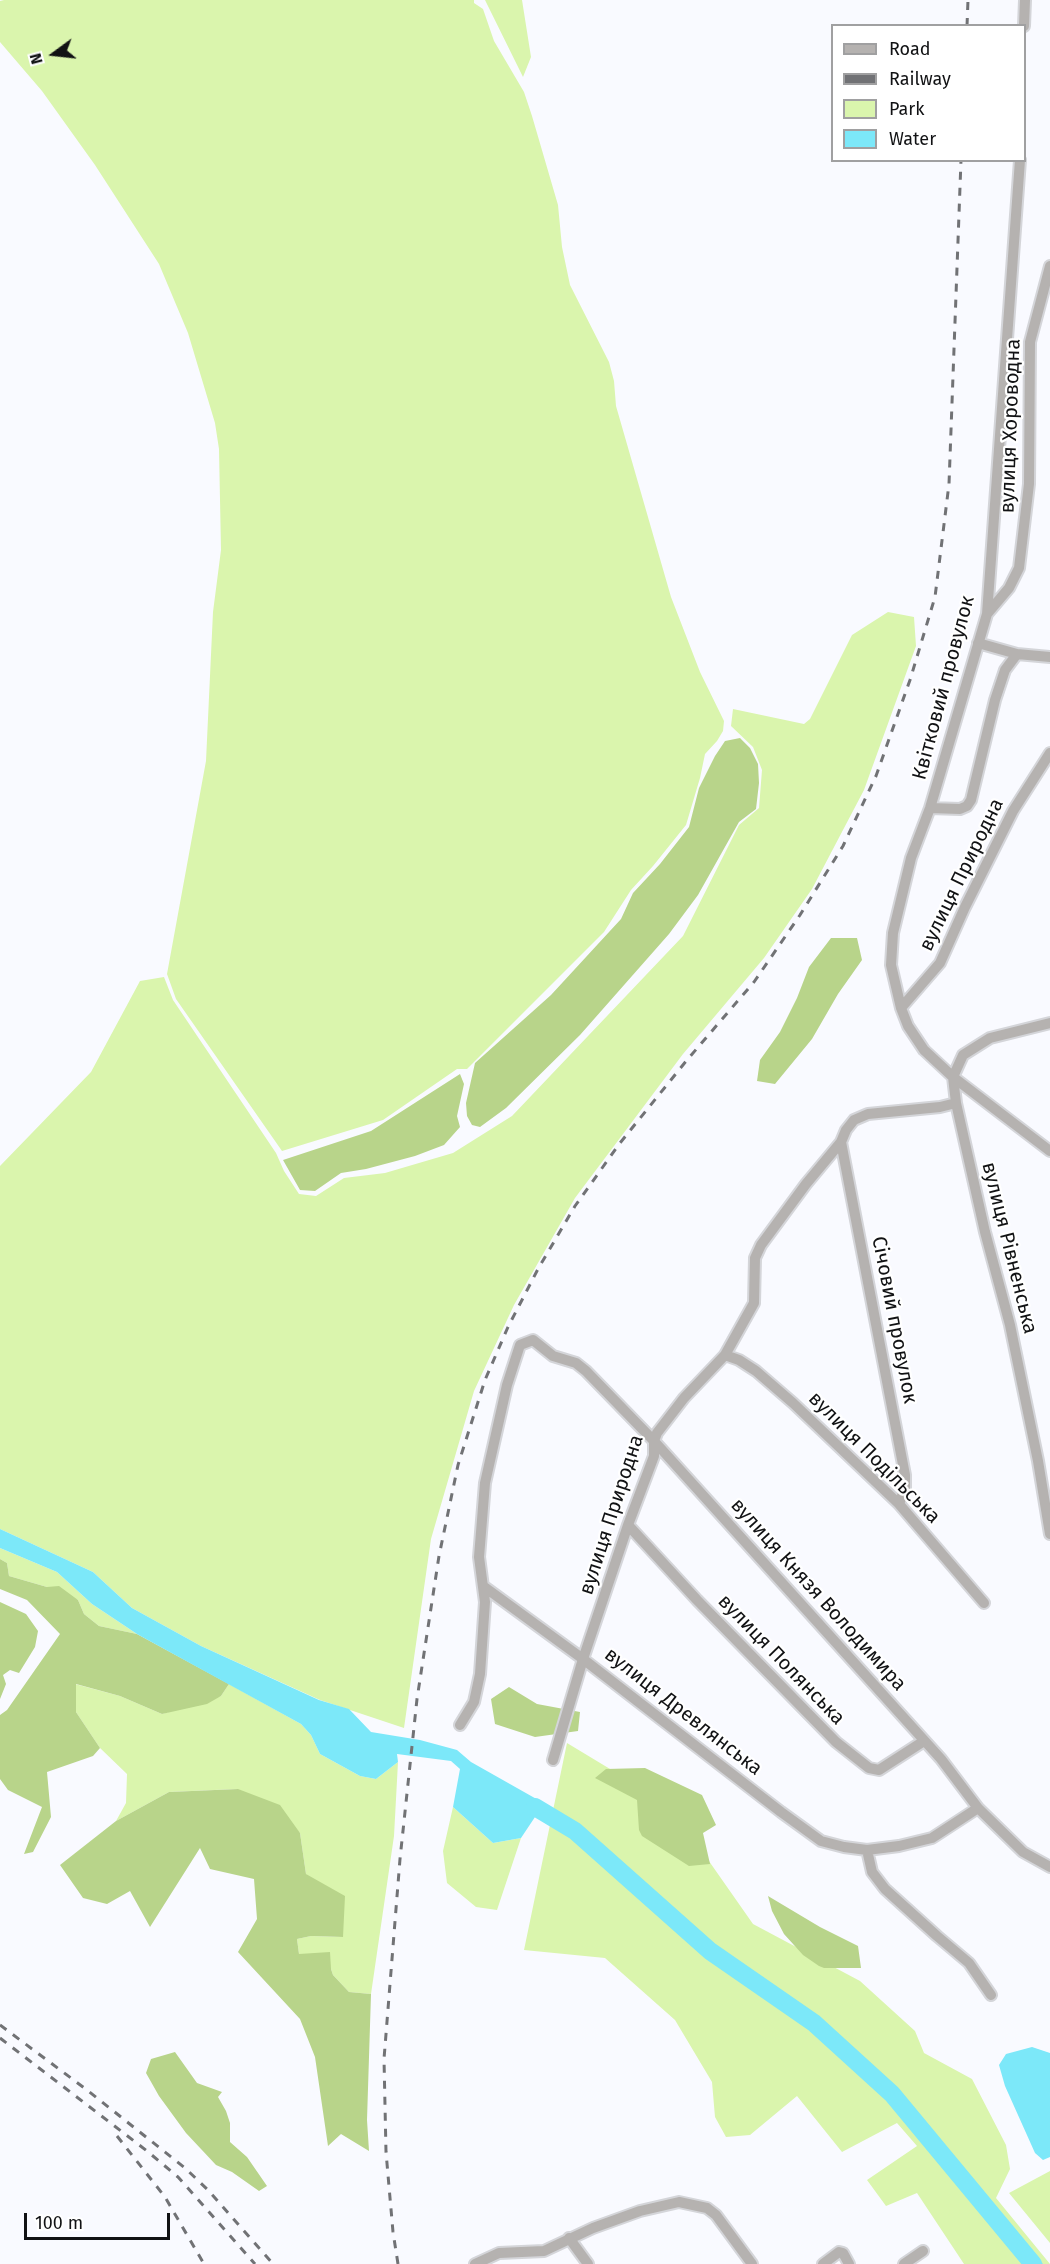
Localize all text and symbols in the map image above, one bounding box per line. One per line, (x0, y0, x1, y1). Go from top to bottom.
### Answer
north arrow (24, 24, 84, 84)
legend (831, 24, 1026, 162)
text: Road (889, 38, 931, 60)
text: N (26, 51, 47, 66)
text: Railway (889, 68, 951, 90)
text: Park (889, 98, 924, 120)
text: Water (889, 128, 936, 150)
street label: вулиця Хороводна (996, 338, 1026, 514)
street label: Квітковий провулок (908, 593, 980, 783)
street label: вулиця Природна (915, 795, 1009, 955)
street label: вулиця Рівненська (976, 1160, 1042, 1336)
street label: Січовий провулок (866, 1234, 922, 1406)
street label: вулиця Подільська (803, 1387, 945, 1529)
street label: вулиця Природна (575, 1432, 649, 1598)
street label: вулиця Князя Володимира (725, 1494, 911, 1696)
street label: вулиця Полянська (712, 1590, 850, 1730)
street label: вулиця Древлянська (599, 1643, 767, 1781)
scale bar (27, 2201, 172, 2239)
text: 100 m (35, 2212, 83, 2234)

